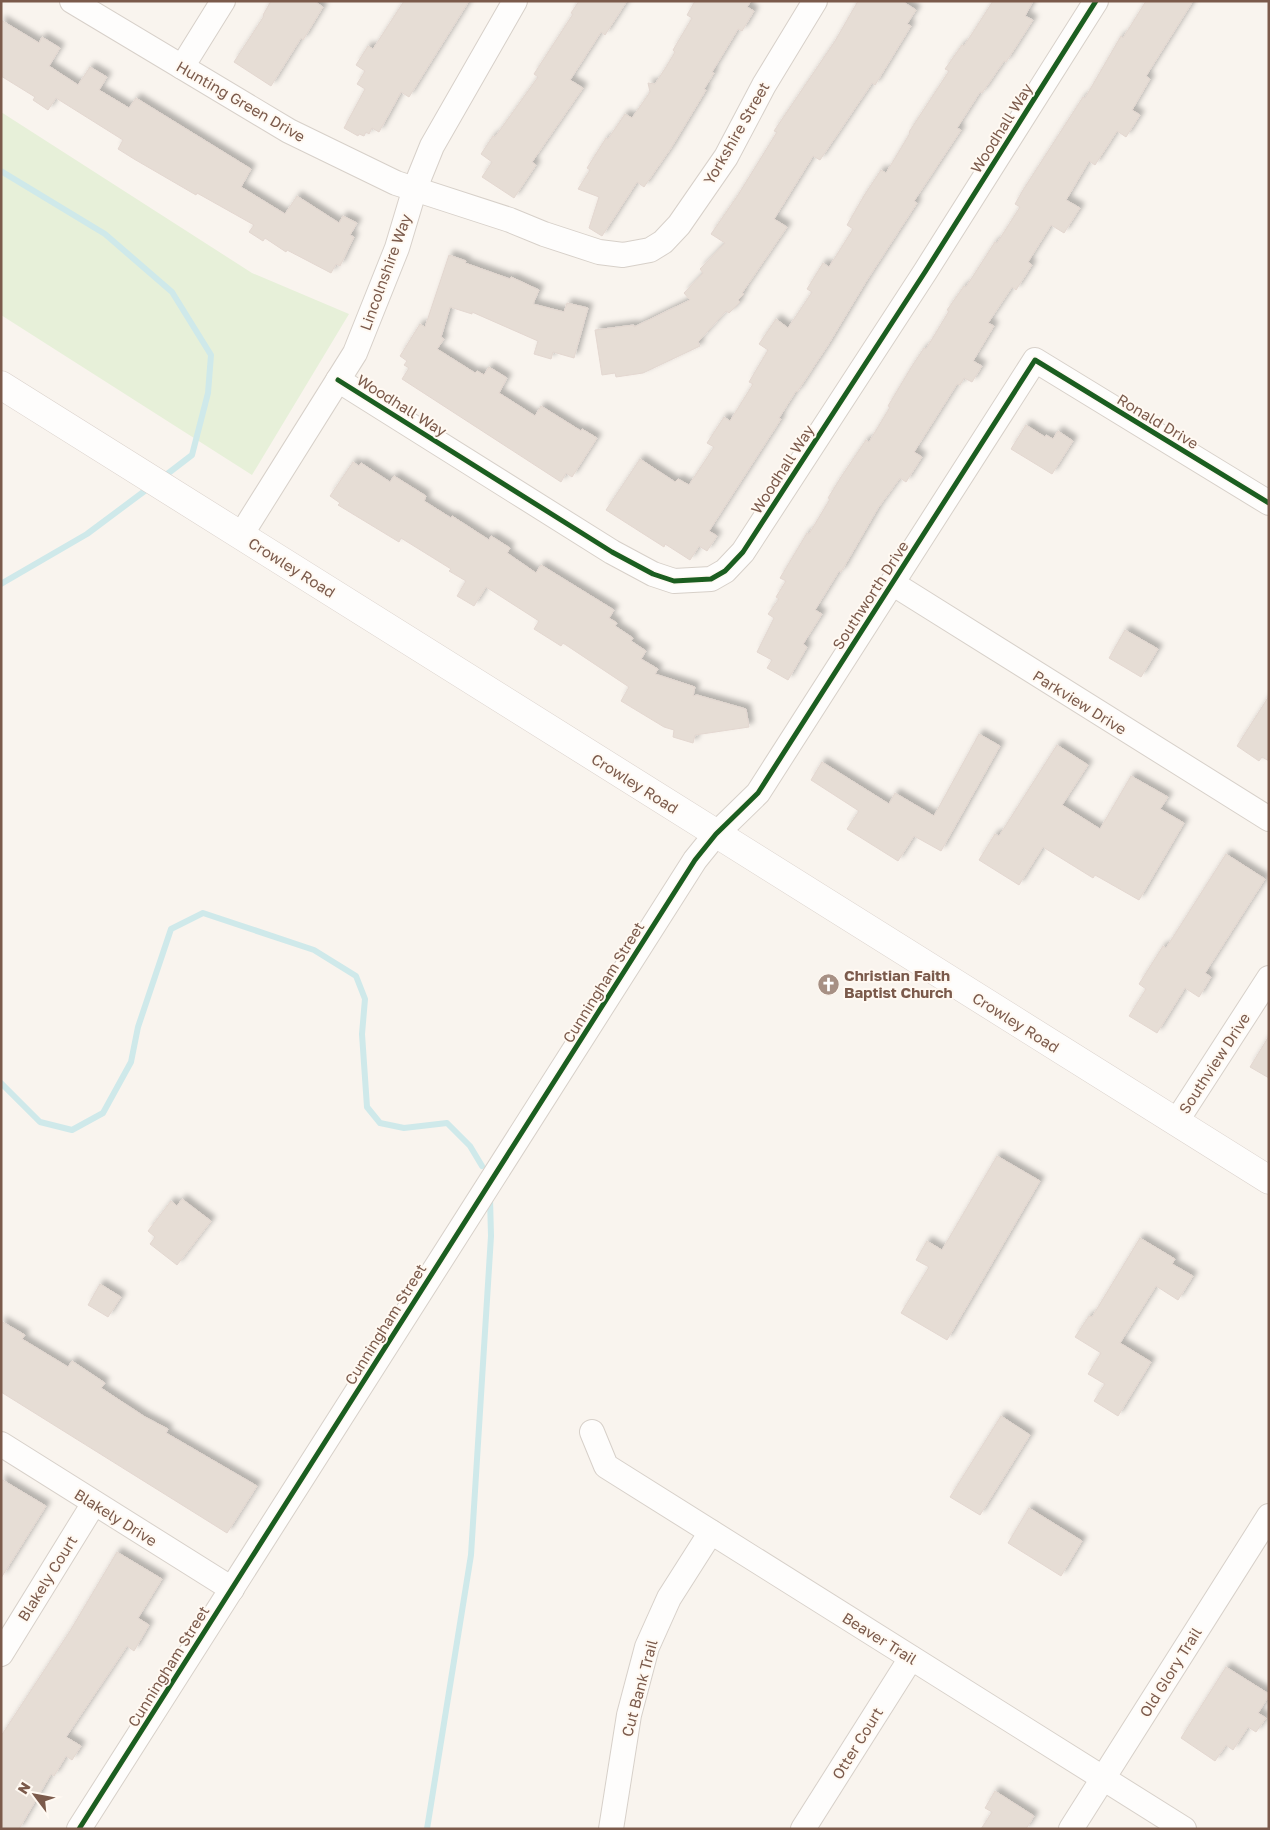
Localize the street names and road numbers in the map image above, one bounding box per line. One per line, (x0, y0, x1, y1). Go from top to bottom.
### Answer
street label: Hunting Green Drive (173, 57, 309, 145)
street label: Yorkshire Street (699, 78, 773, 188)
street label: Woodhall Way (966, 79, 1036, 176)
street label: Lincolnshire Way (356, 211, 415, 333)
street label: Woodhall Way (354, 370, 451, 440)
street label: Ronald Drive (1114, 390, 1202, 452)
street label: Woodhall Way (747, 421, 818, 517)
street label: Crowley Road (245, 533, 339, 601)
street label: Southworth Drive (828, 537, 912, 653)
street label: Parkview Drive (1030, 666, 1130, 738)
street label: Crowley Road (588, 749, 682, 817)
street label: Cunningham Street (558, 918, 648, 1046)
street label: Crowley Road (969, 988, 1063, 1056)
street label: Southview Drive (1175, 1009, 1253, 1117)
street label: Cunningham Street (340, 1260, 430, 1388)
street label: Blakely Drive (71, 1484, 161, 1550)
street label: Blakely Court (14, 1532, 80, 1624)
street label: Cunningham Street (123, 1602, 213, 1730)
street label: Beaver Trail (839, 1608, 921, 1668)
street label: Old Glory Trail (1135, 1624, 1205, 1720)
street label: Cut Bank Trail (617, 1637, 661, 1739)
street label: Otter Court (828, 1704, 886, 1782)

